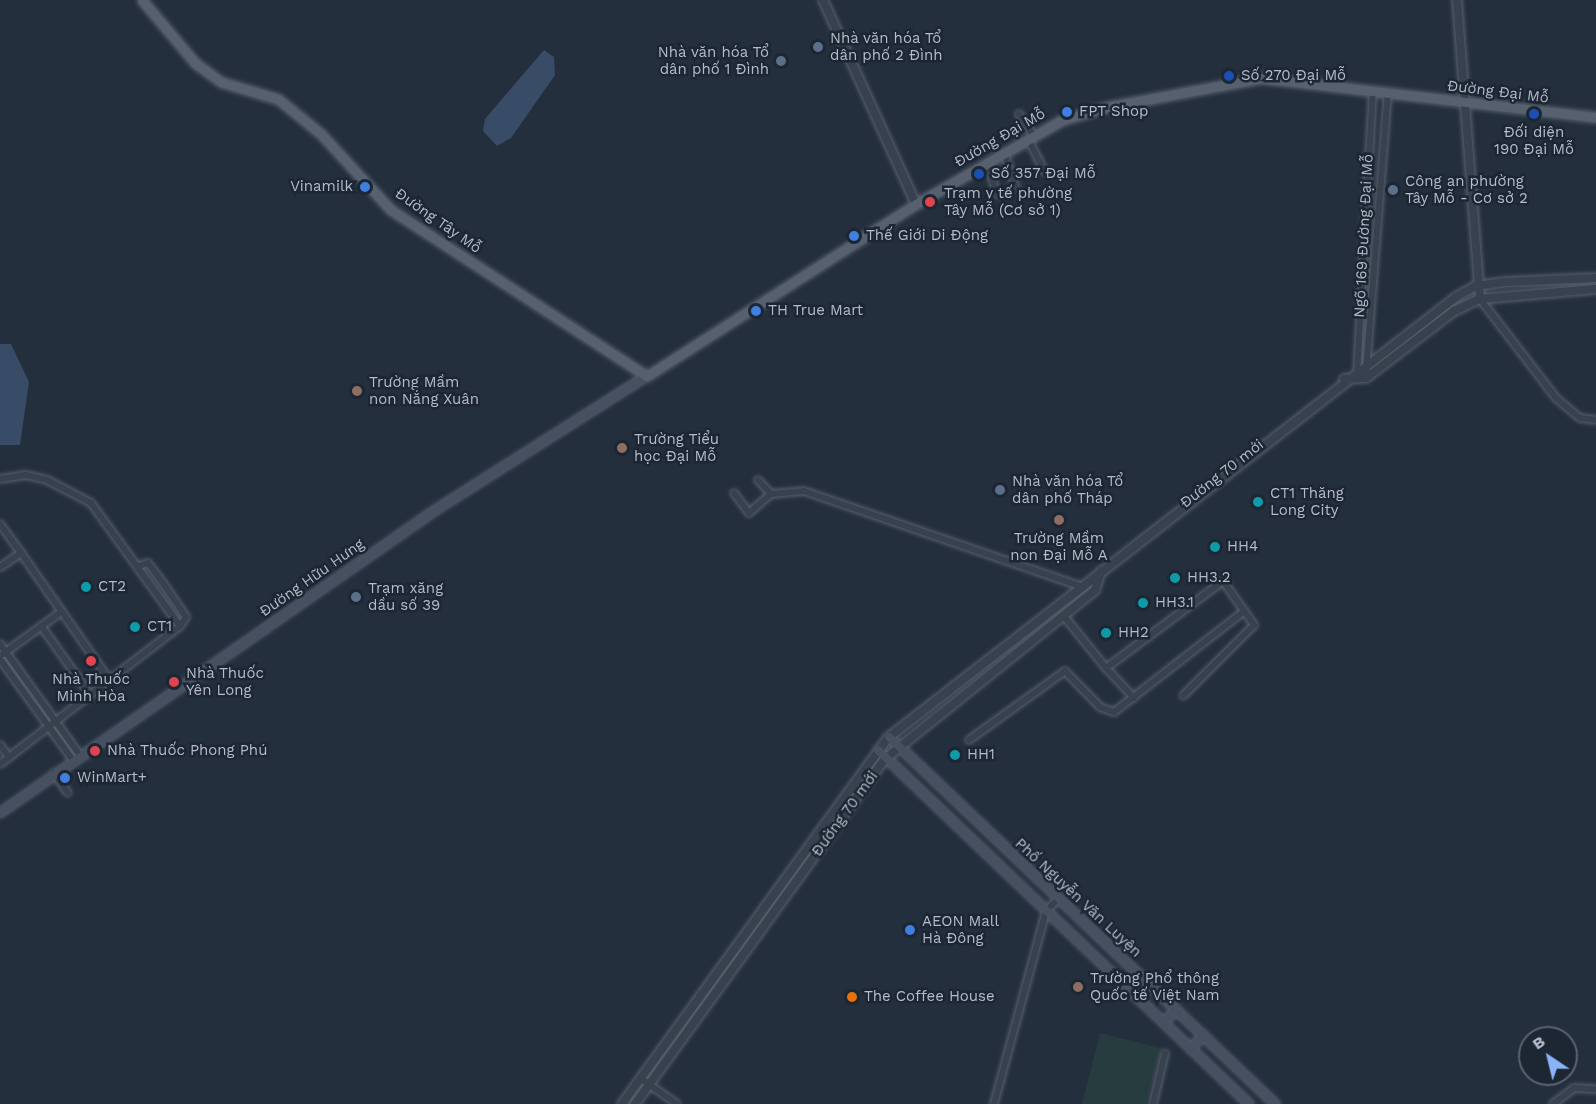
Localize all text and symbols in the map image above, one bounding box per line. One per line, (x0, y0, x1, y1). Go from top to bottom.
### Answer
place label: Nhà văn hóa Tổ dân phố 2 Đình (830, 29, 943, 64)
marker: Nhà văn hóa Tổ dân phố 2 Đình (811, 40, 825, 54)
place label: Nhà văn hóa Tổ dân phố 1 Đình (656, 43, 769, 78)
marker: Nhà văn hóa Tổ dân phố 1 Đình (774, 54, 788, 68)
place label: Số 270 Đại Mỗ (1241, 67, 1346, 85)
marker: Số 270 Đại Mỗ (1222, 69, 1236, 83)
street label: Đường Đại Mỗ (1446, 77, 1550, 107)
place label: FPT Shop (1079, 103, 1149, 121)
street label: Đường Đại Mỗ (951, 105, 1049, 171)
marker: FPT Shop (1060, 105, 1074, 119)
marker: Đối diện 190 Đại Mỗ (1527, 107, 1541, 121)
place label: Đối diện 190 Đại Mỗ (1494, 123, 1574, 158)
street label: Ngõ 169 Đường Đại Mỗ (1351, 153, 1377, 319)
place label: Số 357 Đại Mỗ (991, 165, 1096, 183)
marker: Số 357 Đại Mỗ (972, 167, 986, 181)
place label: Công an phường Tây Mỗ - Cơ sở 2 (1405, 172, 1528, 207)
place label: Vinamilk (290, 178, 353, 196)
marker: Vinamilk (358, 180, 372, 194)
marker: Công an phường Tây Mỗ - Cơ sở 2 (1386, 183, 1400, 197)
street label: Đường Tây Mỗ (391, 184, 485, 258)
place label: Trạm y tế phường Tây Mỗ (Cơ sở 1) (944, 184, 1073, 219)
marker: Trạm y tế phường Tây Mỗ (Cơ sở 1) (921, 193, 939, 211)
place label: Thế Giới Di Động (866, 227, 988, 245)
marker: Thế Giới Di Động (847, 229, 861, 243)
place label: TH True Mart (768, 302, 864, 320)
marker: TH True Mart (749, 304, 763, 318)
place label: Trường Mầm non Nắng Xuân (369, 373, 479, 408)
marker: Trường Mầm non Nắng Xuân (350, 384, 364, 398)
place label: Trường Tiểu học Đại Mỗ (634, 430, 719, 465)
street label: Đường 70 mới (1176, 436, 1268, 512)
marker: Trường Tiểu học Đại Mỗ (615, 441, 629, 455)
place label: Nhà văn hóa Tổ dân phố Tháp (1012, 472, 1125, 507)
marker: Nhà văn hóa Tổ dân phố Tháp (993, 483, 1007, 497)
place label: CT1 Thăng Long City (1270, 484, 1344, 519)
marker: CT1 Thăng Long City (1251, 495, 1265, 509)
marker: Trường Mầm non Đại Mỗ A (1052, 513, 1066, 527)
place label: Trường Mầm non Đại Mỗ A (1010, 529, 1108, 564)
street label: Đường Hữu Hưng (256, 535, 368, 621)
place label: HH4 (1227, 538, 1258, 556)
marker: HH4 (1208, 540, 1222, 554)
place label: HH3.2 (1187, 569, 1230, 587)
marker: HH3.2 (1168, 571, 1182, 585)
place label: CT2 (98, 578, 126, 596)
place label: Trạm xăng dầu số 39 (368, 579, 443, 614)
marker: CT2 (79, 580, 93, 594)
marker: Trạm xăng dầu số 39 (349, 590, 363, 604)
place label: HH3.1 (1155, 594, 1194, 612)
marker: HH3.1 (1136, 596, 1150, 610)
place label: CT1 (147, 618, 172, 636)
marker: CT1 (128, 620, 142, 634)
place label: HH2 (1118, 624, 1149, 642)
marker: HH2 (1099, 626, 1113, 640)
marker: Nhà Thuốc Minh Hòa (84, 654, 98, 668)
place label: Nhà Thuốc Yên Long (186, 664, 265, 699)
place label: Nhà Thuốc Minh Hòa (52, 670, 130, 705)
marker: Nhà Thuốc Yên Long (167, 675, 181, 689)
place label: Nhà Thuốc Phong Phú (107, 742, 268, 760)
marker: Nhà Thuốc Phong Phú (88, 744, 102, 758)
place label: HH1 (967, 746, 995, 764)
marker: HH1 (948, 748, 962, 762)
street label: Đường 70 mới (808, 768, 882, 860)
place label: WinMart+ (77, 769, 147, 787)
marker: WinMart+ (58, 771, 72, 785)
street label: Phố Nguyễn Văn Luyện (1011, 835, 1145, 961)
place label: AEON Mall Hà Đông (922, 912, 999, 947)
marker: AEON Mall Hà Đông (903, 923, 917, 937)
place label: Trường Phổ thông Quốc tế Việt Nam (1090, 969, 1220, 1004)
marker: Trường Phổ thông Quốc tế Việt Nam (1071, 980, 1085, 994)
place label: The Coffee House (864, 988, 995, 1006)
marker: The Coffee House (845, 990, 859, 1004)
north arrow (1518, 1026, 1578, 1086)
text: B (1529, 1032, 1548, 1053)

